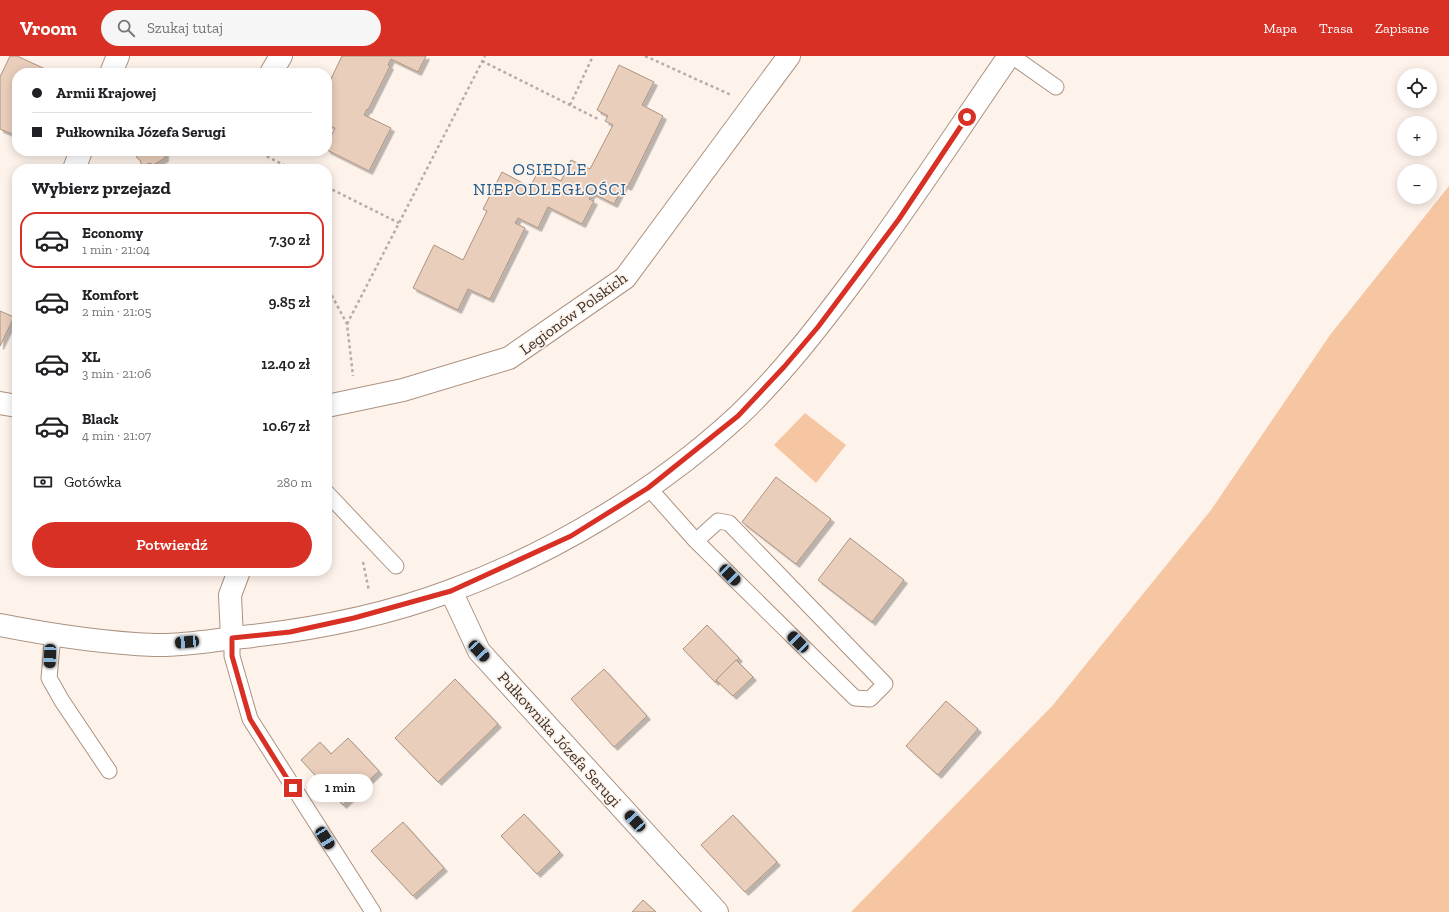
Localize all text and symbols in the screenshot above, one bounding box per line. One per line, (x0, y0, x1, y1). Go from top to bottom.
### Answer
search box (101, 10, 381, 46)
text: Vroom (20, 17, 77, 40)
icon: search (115, 17, 137, 39)
text: Szukaj tutaj (147, 19, 223, 37)
text: Mapa (1264, 20, 1297, 37)
text: Trasa (1319, 20, 1353, 37)
text: Zapisane (1375, 20, 1429, 37)
map controls (1397, 68, 1437, 204)
button: locate (1397, 68, 1437, 108)
text: Armii Krajowej (56, 84, 156, 102)
route start (958, 108, 976, 126)
button: + (1397, 116, 1437, 156)
text: Pułkownika Józefa Serugi (56, 123, 226, 141)
district label: OSIEDLE NIEPODLEGŁOŚCI (473, 159, 627, 199)
button: − (1397, 164, 1437, 204)
text: Wybierz przejazd (32, 177, 171, 199)
icon: car (34, 222, 70, 258)
text: Economy (82, 224, 143, 242)
text: 7.30 zł (269, 231, 310, 249)
text: 1 min · 21:04 (82, 242, 150, 257)
street label: Legionów Polskich (516, 268, 631, 359)
icon: car (34, 284, 70, 320)
text: Komfort (82, 286, 138, 304)
text: 9.85 zł (268, 293, 310, 311)
text: 2 min · 21:05 (82, 304, 151, 319)
icon: car (34, 346, 70, 382)
text: XL (82, 348, 100, 366)
text: 12.40 zł (261, 355, 310, 373)
text: 3 min · 21:06 (82, 366, 151, 381)
icon: car (34, 408, 70, 444)
text: Black (82, 410, 119, 428)
text: 10.67 zł (263, 417, 310, 435)
text: 4 min · 21:07 (82, 428, 151, 443)
icon: cash (32, 471, 54, 493)
text: Gotówka (64, 473, 122, 491)
text: 280 m (277, 475, 312, 490)
button: Potwierdź (32, 522, 312, 568)
car (717, 562, 743, 588)
car (785, 629, 811, 655)
car (175, 635, 199, 649)
car (466, 638, 492, 664)
car (44, 644, 56, 668)
street label: Pułkownika Józefa Serugi (494, 668, 626, 811)
callout: 1 min (307, 774, 373, 802)
route end (284, 779, 302, 797)
text: 1 min (325, 780, 355, 795)
car (623, 808, 647, 834)
car (313, 825, 337, 851)

